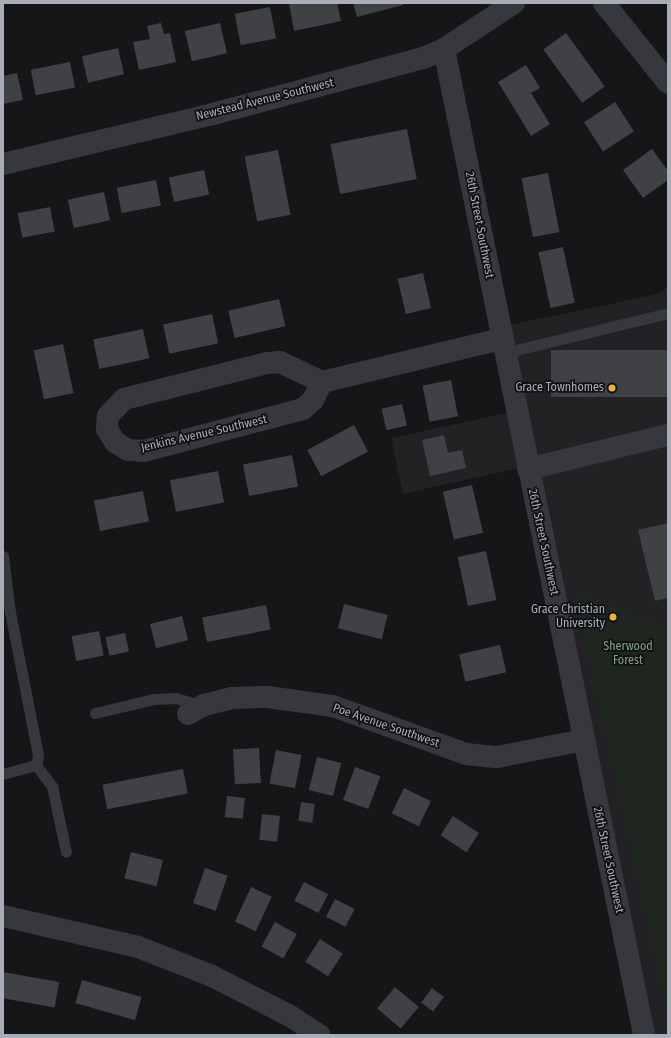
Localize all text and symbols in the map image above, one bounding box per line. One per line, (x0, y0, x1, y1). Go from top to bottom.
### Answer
street label: Newstead Avenue Southwest (195, 76, 335, 124)
street label: 26th Street Southwest (462, 170, 496, 280)
place label: Grace Townhomes (515, 381, 604, 395)
marker: Grace Townhomes (607, 383, 617, 393)
street label: Jenkins Avenue Southwest (140, 412, 268, 456)
street label: 26th Street Southwest (525, 488, 561, 596)
place label: Grace Christian University (531, 603, 605, 631)
marker: Grace Christian University (608, 612, 618, 622)
park label: Sherwood Forest (603, 640, 653, 668)
street label: Poe Avenue Southwest (331, 701, 441, 751)
street label: 26th Street Southwest (590, 806, 626, 914)

